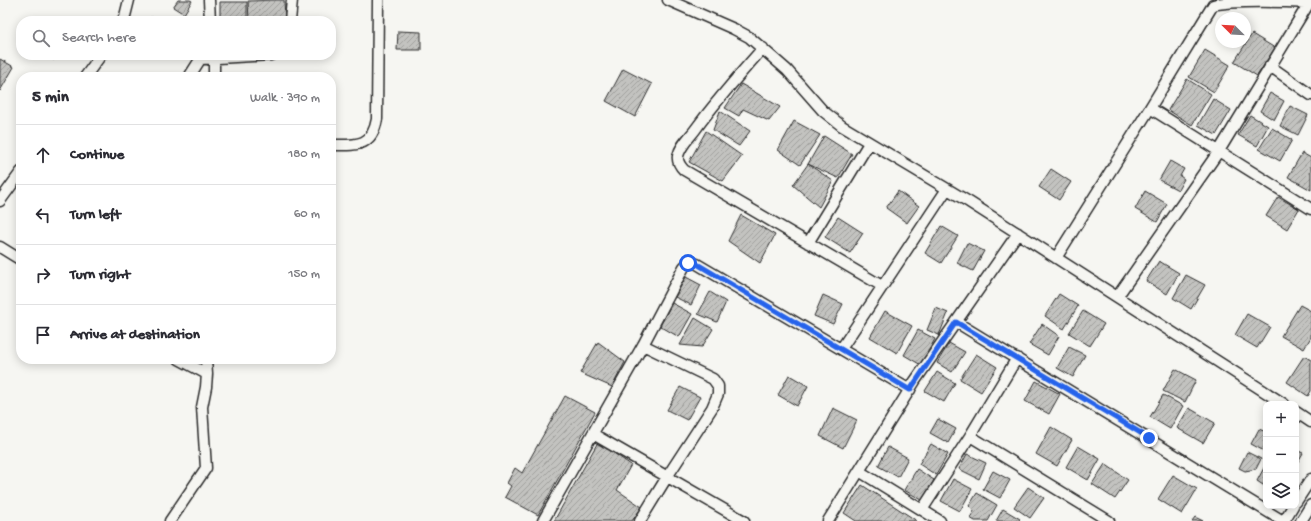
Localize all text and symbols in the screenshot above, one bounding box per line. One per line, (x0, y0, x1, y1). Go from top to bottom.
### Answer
north arrow (1215, 12, 1251, 48)
search box (16, 16, 336, 60)
icon: search (30, 27, 52, 49)
text: Search here (62, 29, 136, 47)
text: 5 min (32, 88, 69, 108)
text: Walk · 390 m (250, 91, 320, 106)
icon: ahead (32, 144, 54, 166)
text: Continue (70, 146, 124, 164)
text: 180 m (288, 147, 320, 162)
icon: left (32, 204, 54, 226)
text: Turn left (70, 206, 121, 224)
text: 60 m (294, 207, 320, 222)
route start (679, 254, 697, 272)
icon: right (32, 264, 54, 286)
text: Turn right (70, 266, 130, 284)
text: 150 m (288, 267, 320, 282)
icon: arrive (32, 324, 54, 346)
text: Arrive at destination (70, 326, 200, 344)
map controls (1263, 401, 1299, 509)
button: + (1263, 401, 1299, 437)
route end (1140, 429, 1158, 447)
button: − (1263, 437, 1299, 473)
button: layers (1263, 473, 1299, 509)

